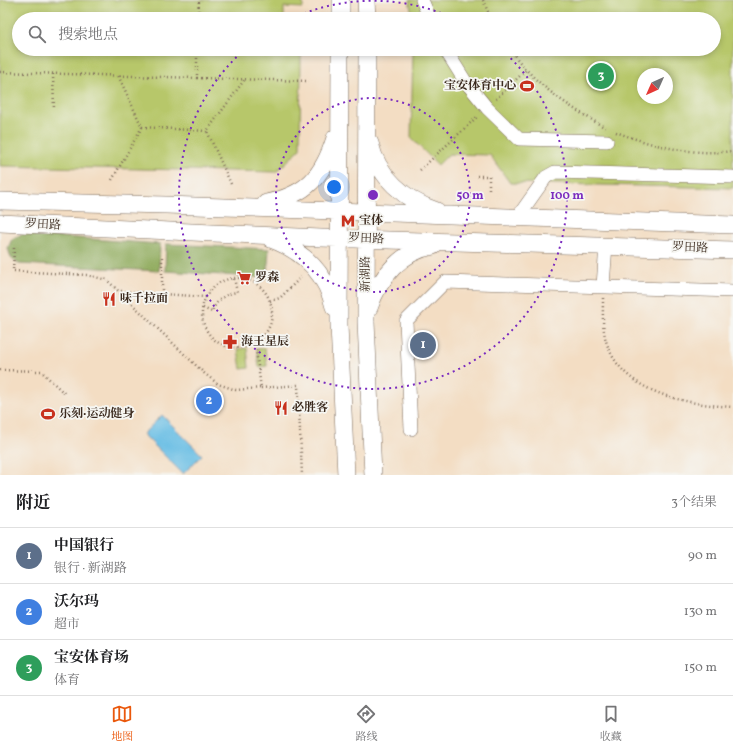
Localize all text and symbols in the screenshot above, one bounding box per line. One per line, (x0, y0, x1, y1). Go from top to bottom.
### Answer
search box (12, 12, 721, 56)
icon: search (26, 23, 48, 45)
text: 搜索地点 (58, 25, 118, 46)
pin: 3 (588, 61, 614, 91)
north arrow (637, 68, 673, 104)
place label: 宝安体育中心 (444, 78, 516, 94)
sports icon: 宝安体育中心 (519, 78, 535, 94)
your location (324, 177, 344, 197)
centre of rings (366, 188, 380, 202)
text: 50 m (456, 188, 484, 204)
text: 100 m (550, 188, 584, 204)
metro station icon: 宝体 (340, 213, 356, 229)
place label: 宝体 (359, 213, 384, 229)
street label: 罗田路 (25, 216, 61, 234)
street label: 罗田路 (348, 230, 384, 248)
street label: 罗田路 (672, 239, 708, 257)
street label: 新湖路 (358, 256, 374, 292)
supermarket icon: 罗森 (236, 270, 252, 286)
place label: 罗森 (255, 270, 280, 286)
restaurant icon: 味千拉面 (101, 291, 117, 307)
place label: 味千拉面 (120, 291, 168, 307)
pin: 1 (410, 330, 436, 360)
pharmacy icon: 海王星辰 (222, 334, 238, 350)
place label: 海王星辰 (241, 334, 289, 350)
pin: 2 (196, 386, 222, 416)
restaurant icon: 必胜客 (273, 400, 289, 416)
place label: 必胜客 (292, 400, 328, 416)
sports icon: 乐刻·运动健身 (40, 406, 56, 422)
place label: 乐刻·运动健身 (59, 406, 134, 422)
text: 附近 (16, 492, 50, 515)
text: 3个结果 (671, 494, 717, 512)
text: 中国银行 (54, 536, 114, 557)
text: 1 (26, 547, 32, 565)
text: 90 m (688, 547, 717, 565)
text: 银行 · 新湖路 (54, 560, 127, 578)
text: 沃尔玛 (54, 592, 99, 613)
text: 2 (26, 603, 32, 621)
text: 130 m (684, 603, 717, 621)
text: 超市 (54, 616, 80, 634)
text: 宝安体育场 (54, 648, 129, 669)
text: 3 (26, 659, 32, 677)
text: 150 m (684, 659, 717, 677)
text: 体育 (54, 672, 80, 690)
tab: 地图 (111, 703, 133, 745)
tab: 路线 (355, 703, 377, 745)
tab: 收藏 (600, 703, 622, 745)

